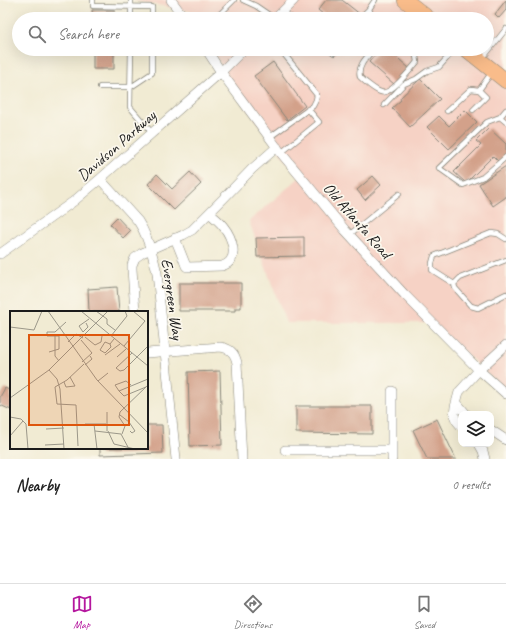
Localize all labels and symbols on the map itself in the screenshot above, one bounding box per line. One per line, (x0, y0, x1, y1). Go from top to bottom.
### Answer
street label: Davidson Parkway (73, 105, 161, 186)
street label: Old Atlanta Road (319, 179, 397, 265)
street label: Evergreen Way (156, 257, 188, 342)
inset map (10, 311, 148, 449)

